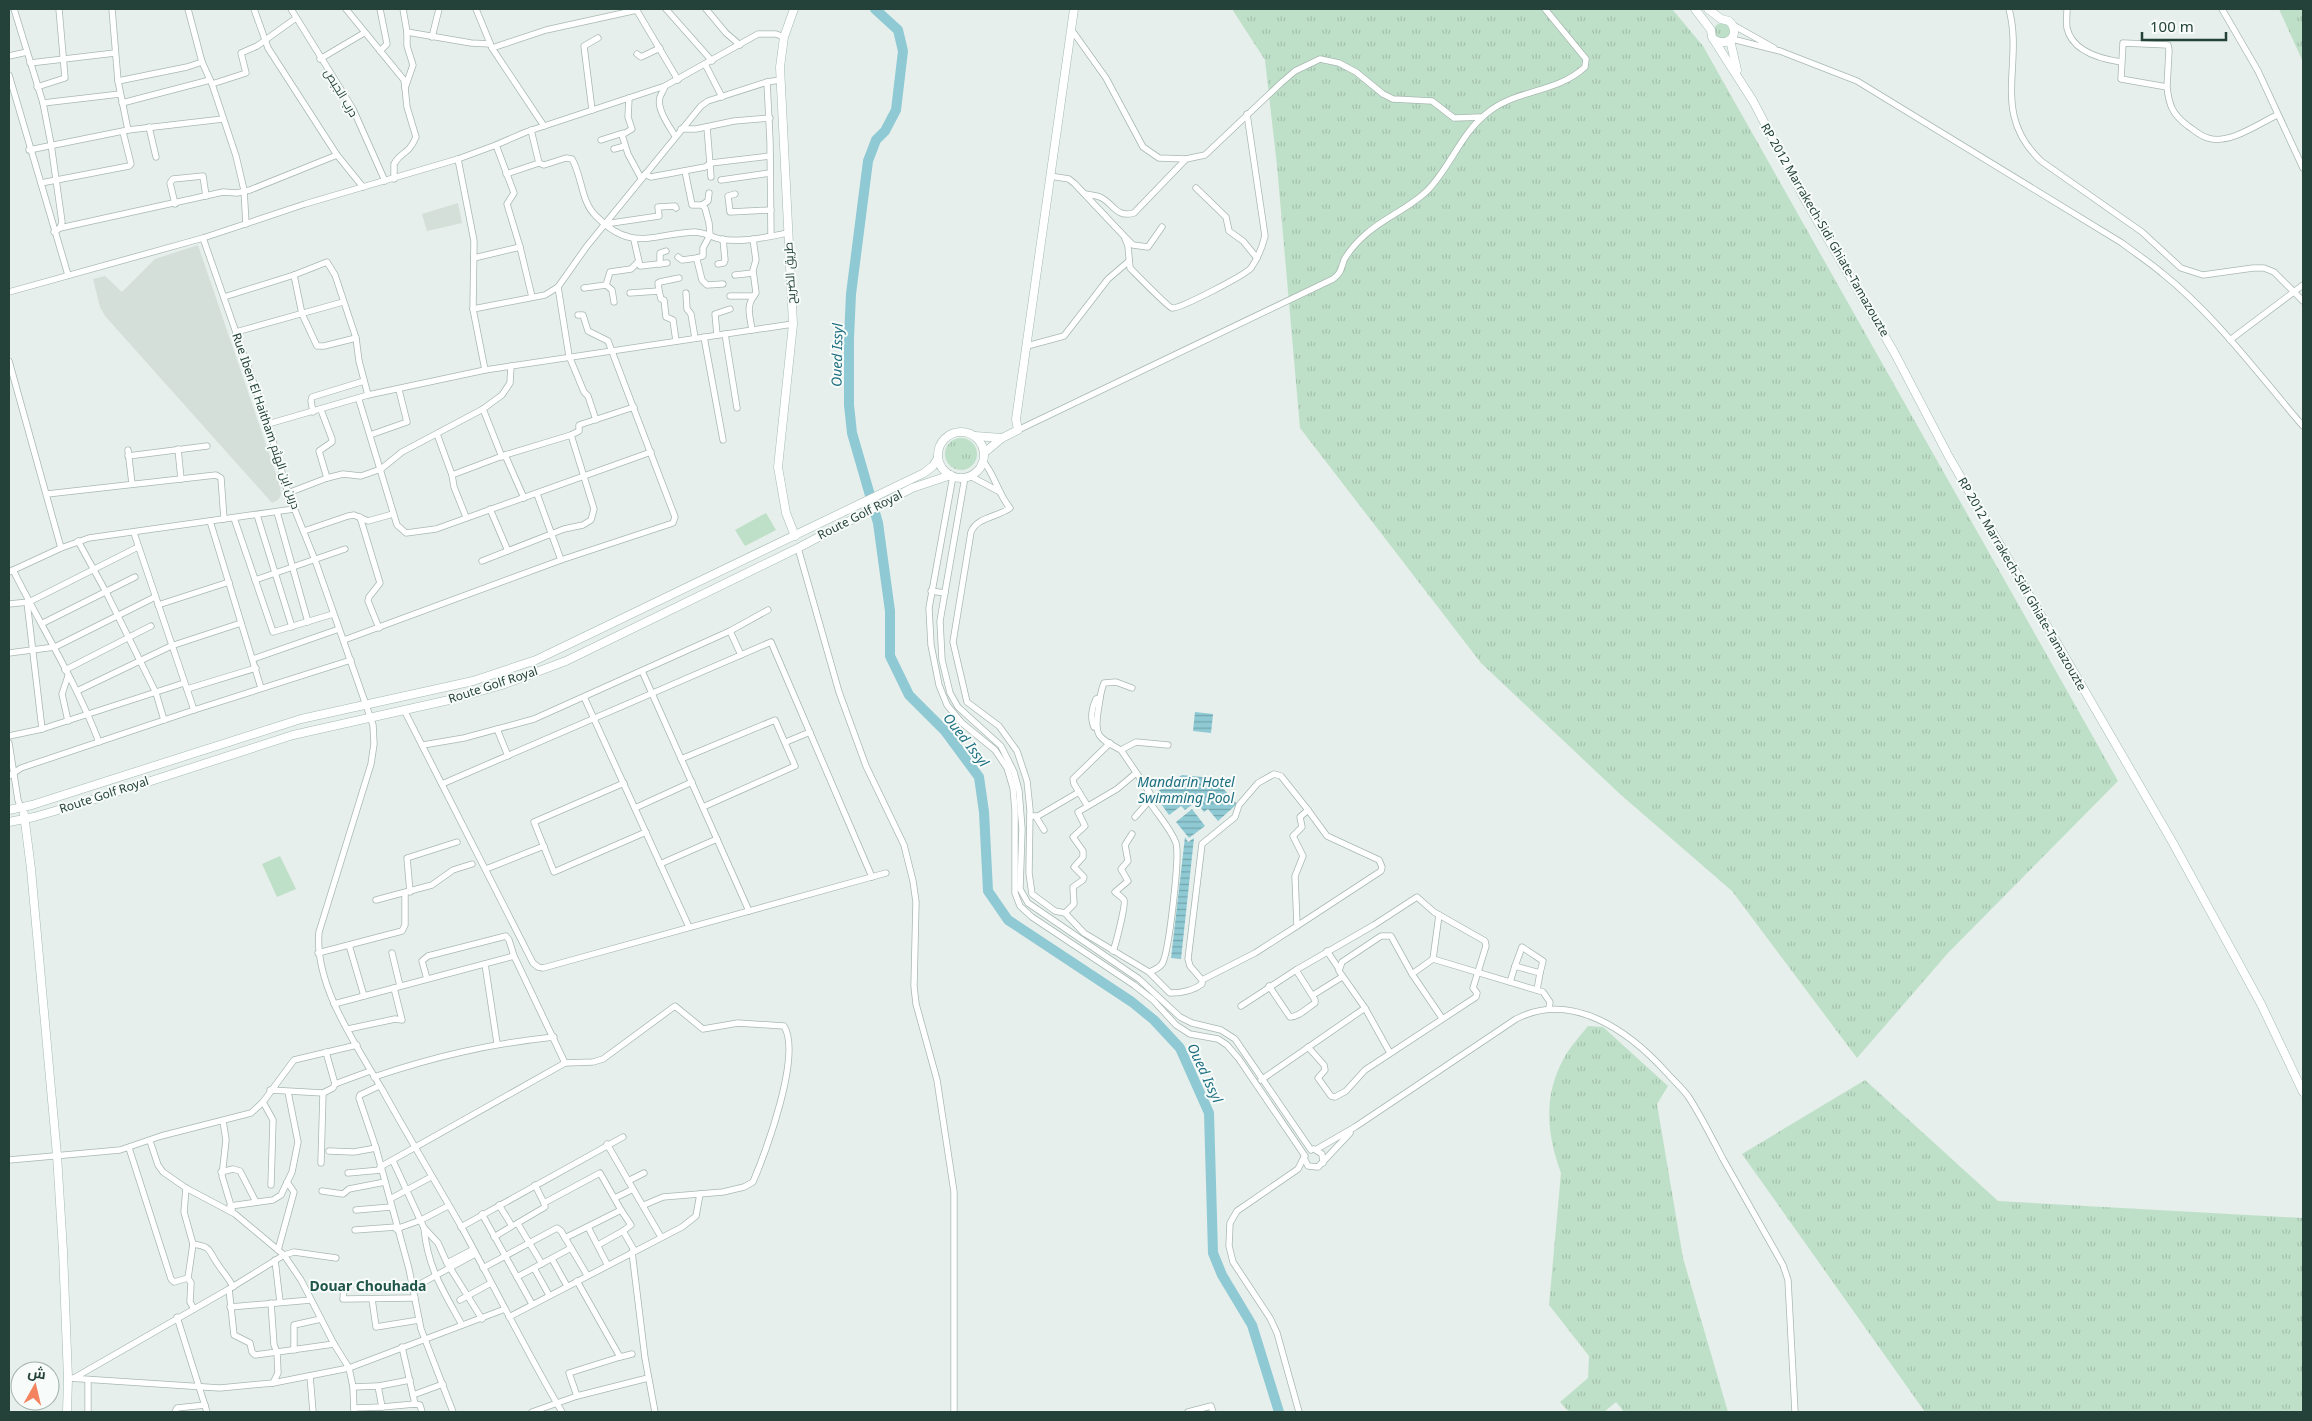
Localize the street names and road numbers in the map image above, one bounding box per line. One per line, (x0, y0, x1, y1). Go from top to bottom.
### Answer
street label: درب الجبص (320, 65, 363, 120)
street label: RP 2012 Marrakech-Sidi Ghiate-Tamazouzte (1757, 120, 1894, 340)
street label: طريق الضريح (779, 241, 800, 305)
street label: Rue Iben El Haitham دربن ابن الهثم (228, 330, 305, 511)
street label: RP 2012 Marrakech-Sidi Ghiate-Tamazouzte (1954, 474, 2091, 694)
street label: Route Golf Royal (814, 486, 905, 543)
street label: Route Golf Royal (446, 662, 540, 707)
street label: Route Golf Royal (57, 772, 151, 817)

